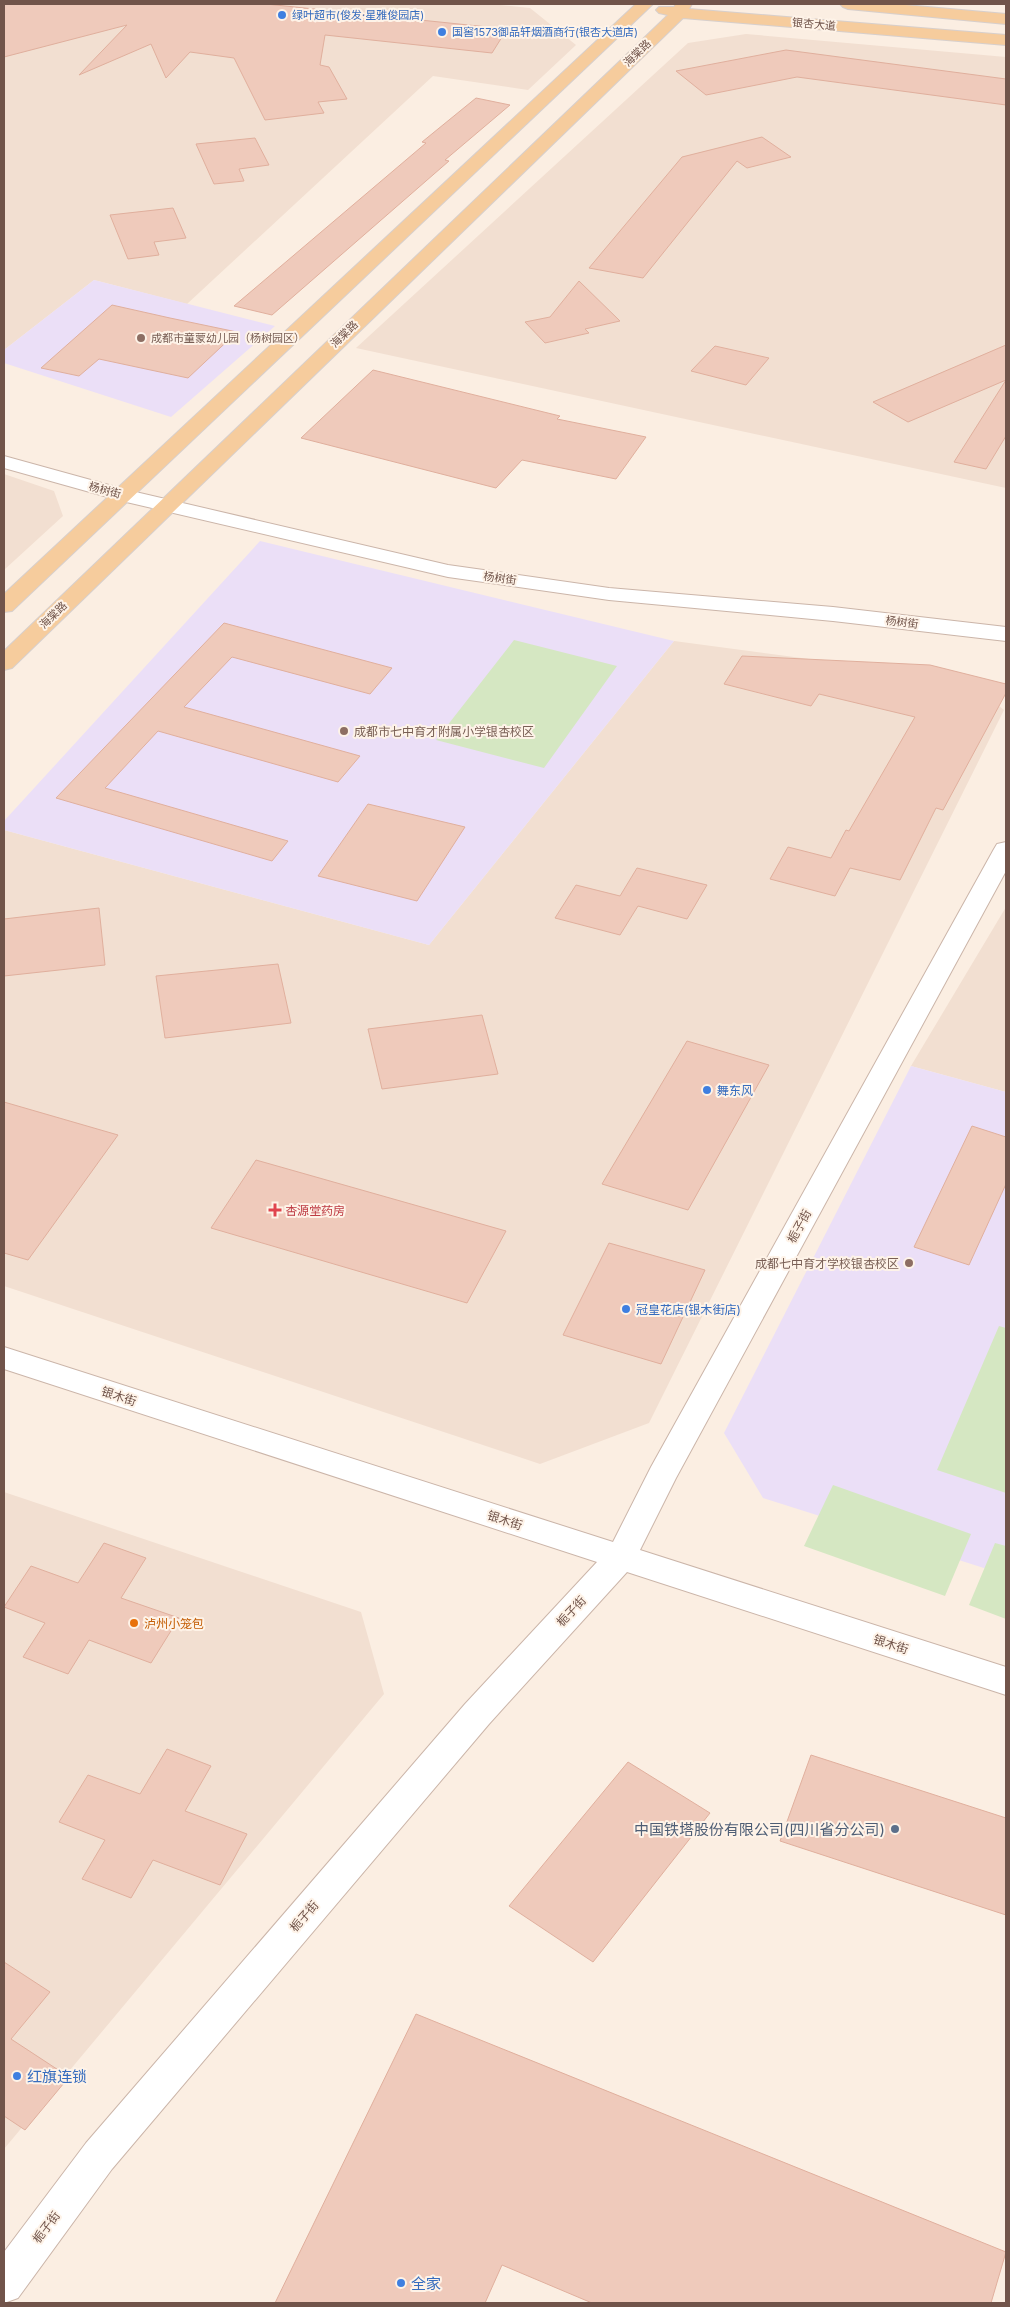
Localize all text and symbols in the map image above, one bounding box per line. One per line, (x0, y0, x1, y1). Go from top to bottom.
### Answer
place label: 绿叶超市(俊发·星雅俊园店) (292, 8, 424, 22)
marker: 绿叶超市(俊发·星雅俊园店) (276, 9, 288, 21)
street label: 银杏大道 (791, 15, 837, 33)
place label: 国窖1573御品轩烟酒商行(银杏大道店) (452, 25, 638, 39)
marker: 国窖1573御品轩烟酒商行(银杏大道店) (436, 26, 448, 38)
street label: 海棠路 (620, 37, 654, 69)
street label: 海棠路 (327, 318, 361, 350)
place label: 成都市童蒙幼儿园（杨树园区） (151, 331, 305, 345)
marker: 成都市童蒙幼儿园（杨树园区） (135, 332, 147, 344)
street label: 杨树街 (87, 479, 123, 501)
street label: 杨树街 (483, 569, 517, 587)
street label: 海棠路 (36, 599, 70, 631)
street label: 杨树街 (885, 613, 919, 631)
place label: 成都市七中育才附属小学银杏校区 (354, 724, 534, 739)
marker: 成都市七中育才附属小学银杏校区 (338, 725, 350, 737)
place label: 舞东风 (717, 1083, 753, 1098)
marker: 舞东风 (701, 1084, 713, 1096)
place label: 杏源堂药房 (285, 1203, 345, 1218)
marker: 杏源堂药房 (269, 1204, 281, 1216)
street label: 栀子街 (784, 1207, 814, 1245)
place label: 成都七中育才学校银杏校区 (755, 1256, 899, 1271)
marker: 成都七中育才学校银杏校区 (903, 1257, 915, 1269)
place label: 冠皇花店(银木街店) (636, 1302, 741, 1317)
marker: 冠皇花店(银木街店) (620, 1303, 632, 1315)
street label: 银木街 (100, 1383, 138, 1409)
street label: 银木街 (486, 1507, 524, 1533)
street label: 栀子街 (553, 1593, 589, 1629)
place label: 泸州小笼包 (144, 1616, 204, 1631)
marker: 泸州小笼包 (128, 1617, 140, 1629)
street label: 银木街 (872, 1631, 910, 1657)
place label: 中国铁塔股份有限公司(四川省分公司) (634, 1820, 885, 1839)
marker: 中国铁塔股份有限公司(四川省分公司) (889, 1823, 901, 1835)
street label: 栀子街 (287, 1897, 321, 1935)
place label: 红旗连锁 (27, 2067, 87, 2086)
marker: 红旗连锁 (11, 2070, 23, 2082)
street label: 栀子街 (29, 2208, 63, 2246)
place label: 全家 (411, 2274, 441, 2293)
marker: 全家 (395, 2277, 407, 2289)

